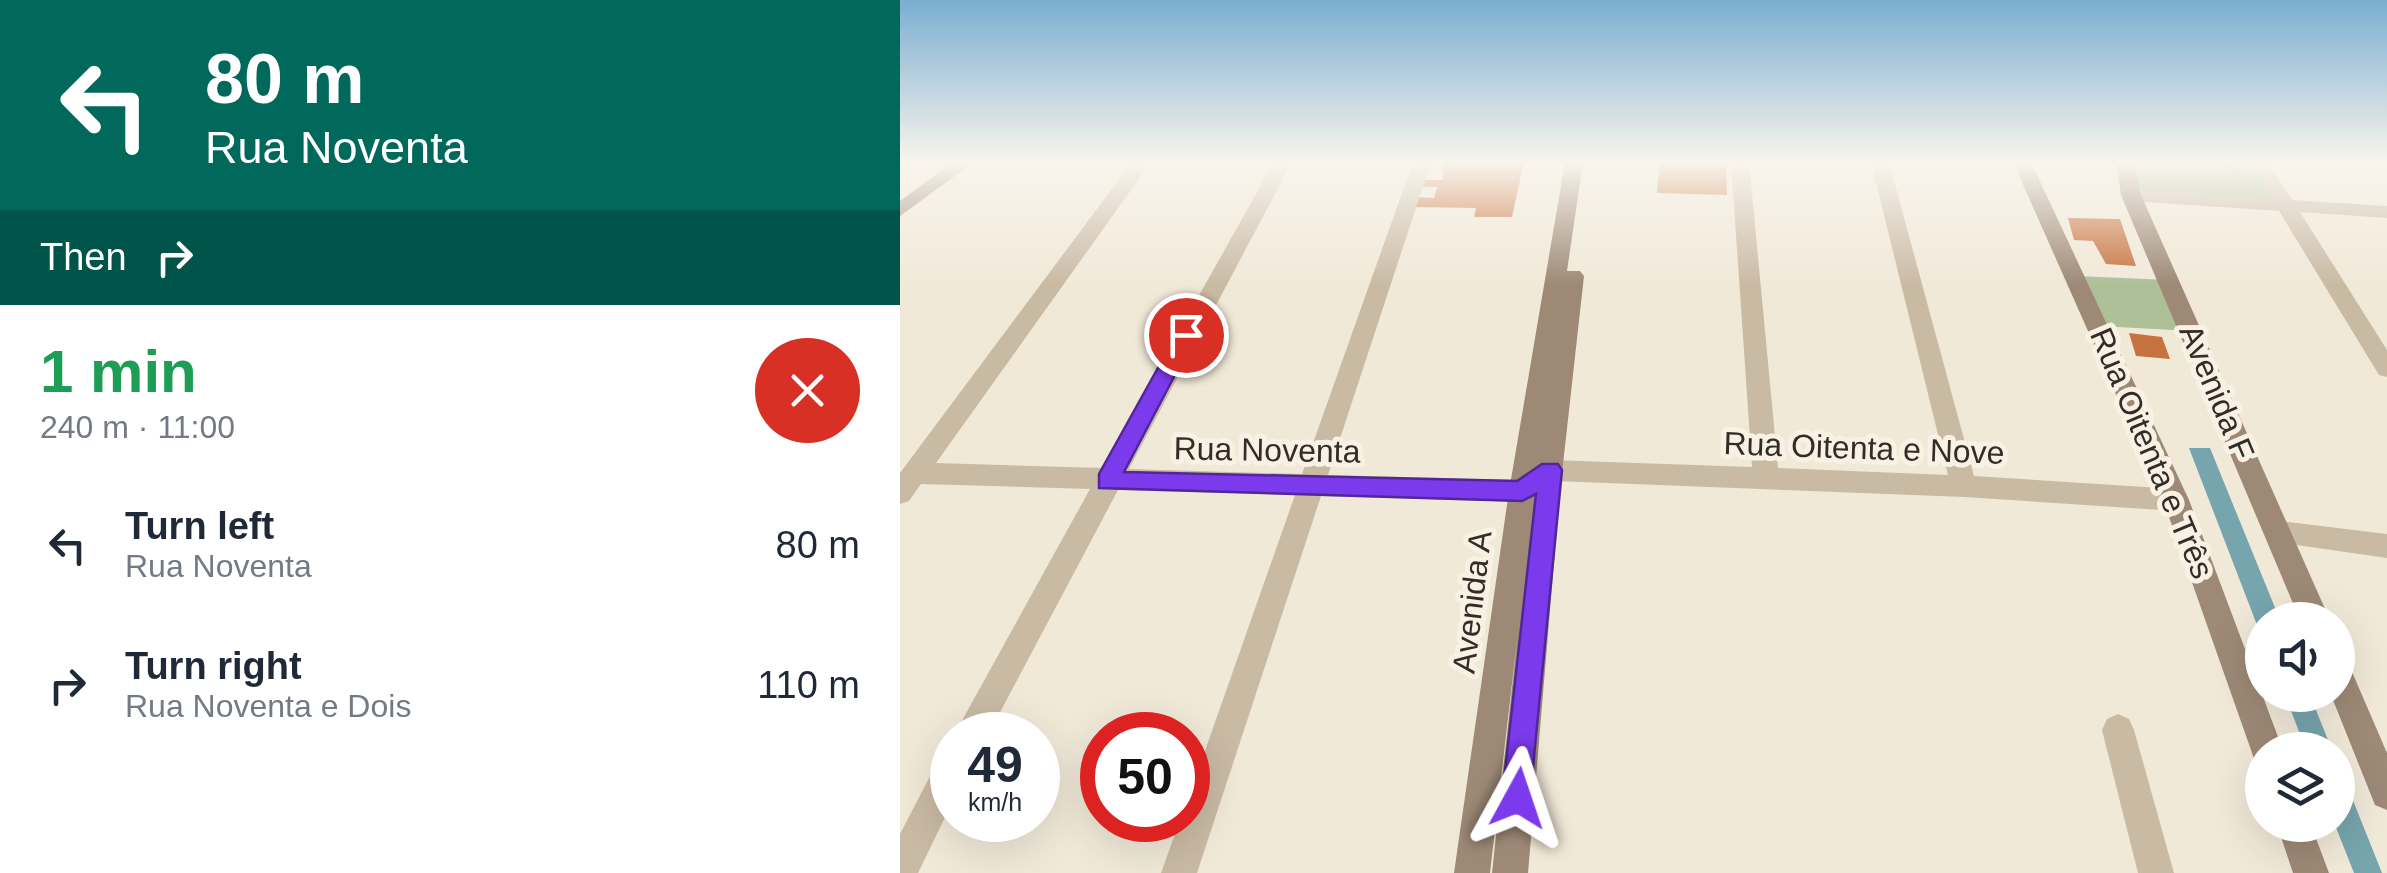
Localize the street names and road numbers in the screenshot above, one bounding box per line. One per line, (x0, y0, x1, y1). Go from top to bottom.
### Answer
street label: Avenida F (2172, 319, 2262, 465)
street label: Rua Oitenta e Três (2083, 322, 2221, 584)
street label: Rua Oitenta e Nove (1723, 425, 2005, 471)
street label: Rua Noventa (1173, 430, 1361, 470)
street label: Avenida A (1445, 528, 1499, 675)

